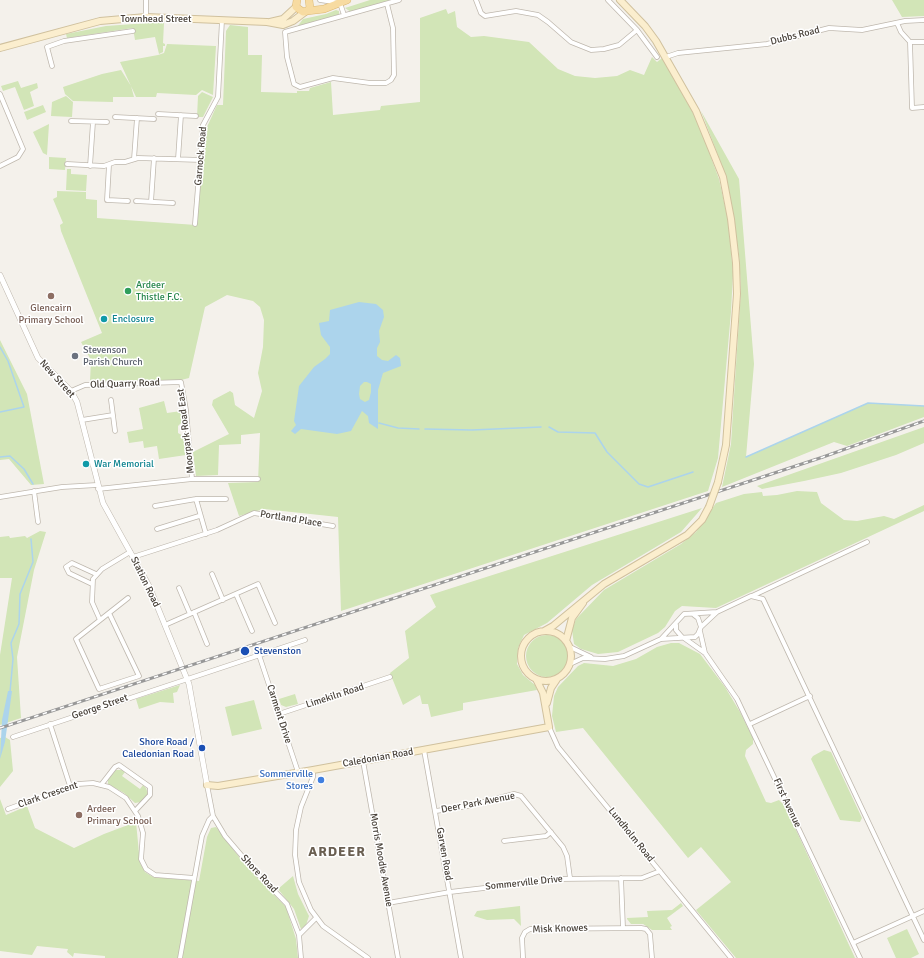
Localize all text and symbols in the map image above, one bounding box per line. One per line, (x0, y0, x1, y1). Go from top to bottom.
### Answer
street label: Townhead Street (121, 13, 191, 25)
street label: Dubbs Road (769, 24, 821, 48)
street label: Garnock Road (192, 126, 210, 186)
place label: Ardeer Thistle F.C. (136, 279, 182, 302)
marker: Ardeer Thistle F.C. (123, 286, 133, 296)
marker: Glencairn Primary School (46, 291, 56, 301)
place label: Glencairn Primary School (19, 302, 83, 326)
place label: Enclosure (112, 313, 154, 325)
marker: Enclosure (99, 314, 109, 324)
place label: Stevenson Parish Church (83, 344, 143, 368)
marker: Stevenson Parish Church (70, 351, 80, 361)
street label: New Street (37, 357, 77, 401)
street label: Old Quarry Road (90, 377, 160, 391)
street label: Moorpark Road East (175, 388, 197, 474)
place label: War Memorial (94, 458, 154, 470)
marker: War Memorial (81, 459, 91, 469)
street label: Portland Place (259, 508, 323, 530)
street label: Station Road (128, 555, 162, 609)
marker: Stevenston (239, 645, 251, 657)
place label: Stevenston (254, 645, 301, 657)
street label: Limekiln Road (304, 681, 366, 711)
street label: Carment Drive (264, 683, 294, 745)
street label: George Street (70, 692, 130, 722)
place label: Shore Road / Caledonian Road (122, 736, 194, 760)
marker: Shore Road / Caledonian Road (197, 743, 207, 753)
street label: Caledonian Road (342, 746, 414, 770)
place label: Sommerville Stores (260, 768, 313, 792)
marker: Sommerville Stores (316, 775, 326, 785)
street label: First Avenue (770, 776, 804, 830)
street label: Clark Crescent (17, 779, 79, 811)
street label: Deer Park Avenue (440, 790, 516, 816)
place label: Ardeer Primary School (87, 803, 152, 826)
street label: Lundholm Road (605, 805, 657, 865)
marker: Ardeer Primary School (74, 810, 84, 820)
street label: Morris Moodie Avenue (367, 812, 395, 908)
street label: Garven Road (433, 826, 455, 882)
district label: ARDEER (308, 844, 366, 860)
street label: Shore Road (238, 852, 280, 896)
street label: Sommerville Drive (485, 873, 563, 893)
street label: Misk Knowes (532, 922, 588, 936)

